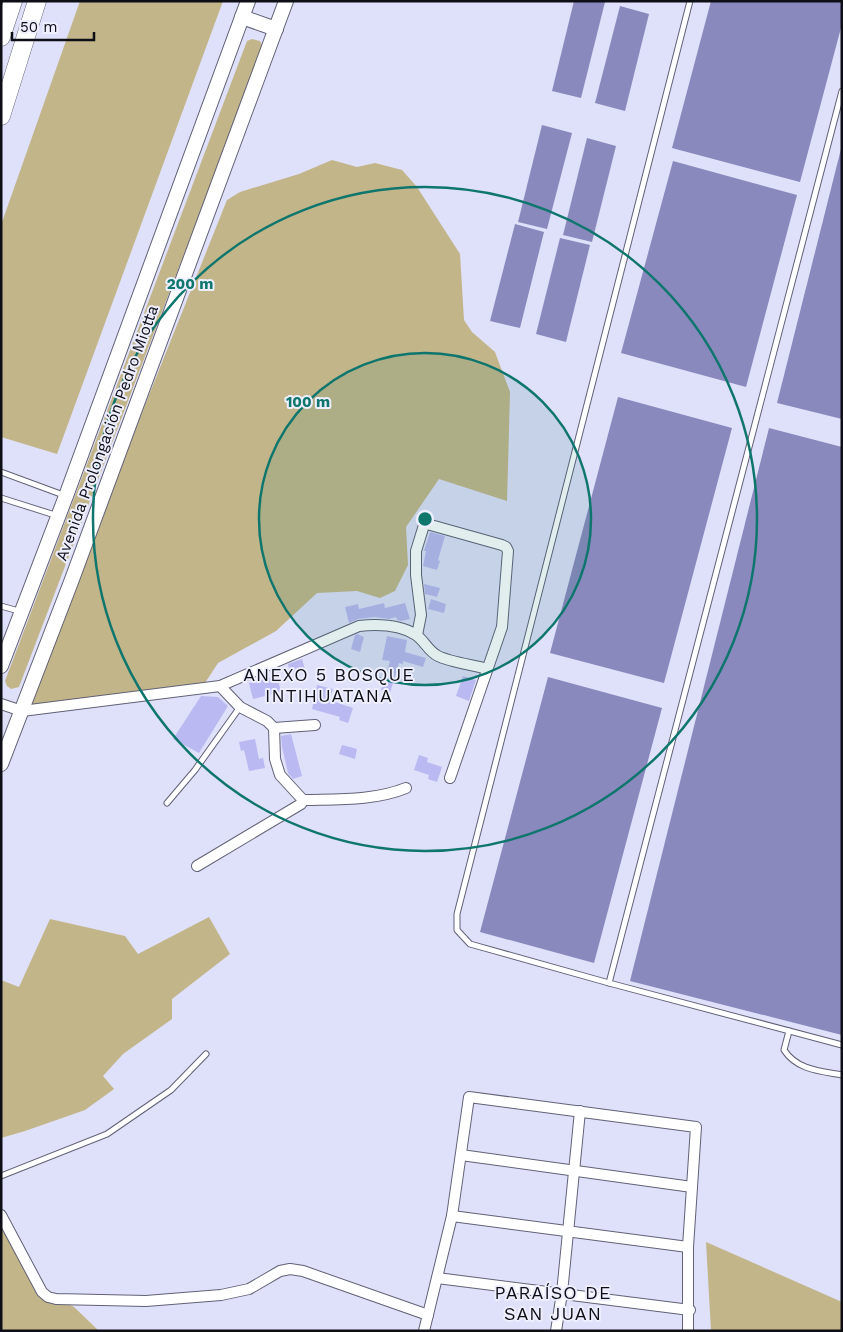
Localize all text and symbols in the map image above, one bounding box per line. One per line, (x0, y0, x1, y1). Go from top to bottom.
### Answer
scale bar (12, 10, 95, 42)
text: 50 m (20, 18, 57, 36)
text: 200 m (167, 275, 213, 293)
street label: Avenida Prolongación Pedro Miotta (52, 303, 162, 563)
text: 100 m (286, 393, 330, 411)
centre of rings (416, 510, 434, 528)
district label: ANEXO 5 BOSQUE INTIHUATANA (243, 664, 415, 706)
district label: PARAÍSO DE SAN JUAN (495, 1282, 611, 1324)

